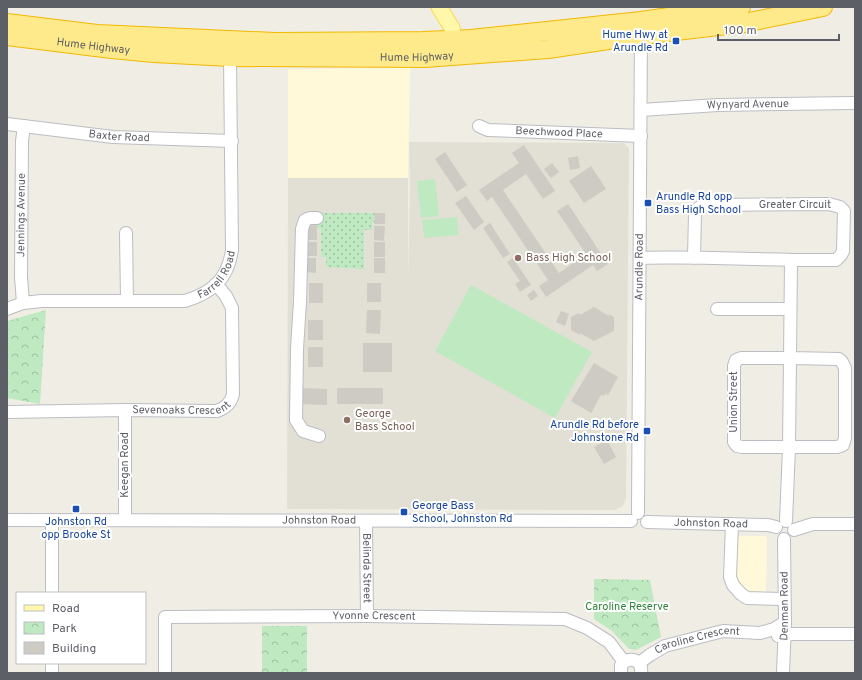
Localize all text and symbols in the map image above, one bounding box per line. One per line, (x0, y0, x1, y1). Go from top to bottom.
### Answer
scale bar (718, 16, 839, 42)
text: 100 m (724, 23, 757, 39)
place label: Hume Hwy at Arundle Rd (602, 28, 668, 55)
street label: Hume Highway (56, 35, 131, 58)
marker: Hume Hwy at Arundle Rd (671, 36, 681, 46)
street label: Hume Highway (380, 49, 455, 65)
street label: Wynyard Avenue (706, 97, 789, 113)
street label: Beechwood Place (515, 124, 603, 142)
street label: Baxter Road (88, 127, 150, 145)
street label: Jennings Avenue (14, 173, 29, 257)
place label: Arundle Rd opp Bass High School (656, 190, 741, 217)
marker: Arundle Rd opp Bass High School (643, 198, 653, 208)
street label: Greater Circuit (759, 198, 831, 212)
street label: Arundle Road (632, 233, 647, 301)
street label: Farrell Road (195, 250, 239, 302)
place label: Bass High School (526, 251, 611, 265)
marker: Bass High School (513, 253, 523, 263)
street label: Union Street (727, 371, 741, 433)
street label: Sevenoaks Crescent (132, 398, 234, 418)
place label: George Bass School (355, 407, 415, 434)
marker: George Bass School (342, 415, 352, 425)
place label: Arundle Rd before Johnstone Rd (550, 418, 639, 445)
marker: Arundle Rd before Johnstone Rd (642, 426, 652, 436)
street label: Keegan Road (118, 432, 132, 498)
place label: George Bass School, Johnston Rd (412, 499, 513, 526)
marker: Johnston Rd opp Brooke St (71, 504, 81, 514)
marker: George Bass School, Johnston Rd (399, 507, 409, 517)
street label: Johnston Road (282, 513, 356, 528)
place label: Johnston Rd opp Brooke St (41, 515, 111, 542)
street label: Johnston Road (674, 516, 748, 532)
street label: Belinda Street (359, 533, 374, 603)
street label: Denman Road (777, 571, 792, 641)
legend (16, 592, 146, 664)
park label: Caroline Reserve (585, 600, 669, 614)
text: Road (52, 601, 80, 617)
street label: Yvonne Crescent (332, 609, 416, 624)
text: Park (52, 621, 77, 637)
street label: Caroline Crescent (652, 624, 740, 658)
text: Building (52, 641, 96, 657)

